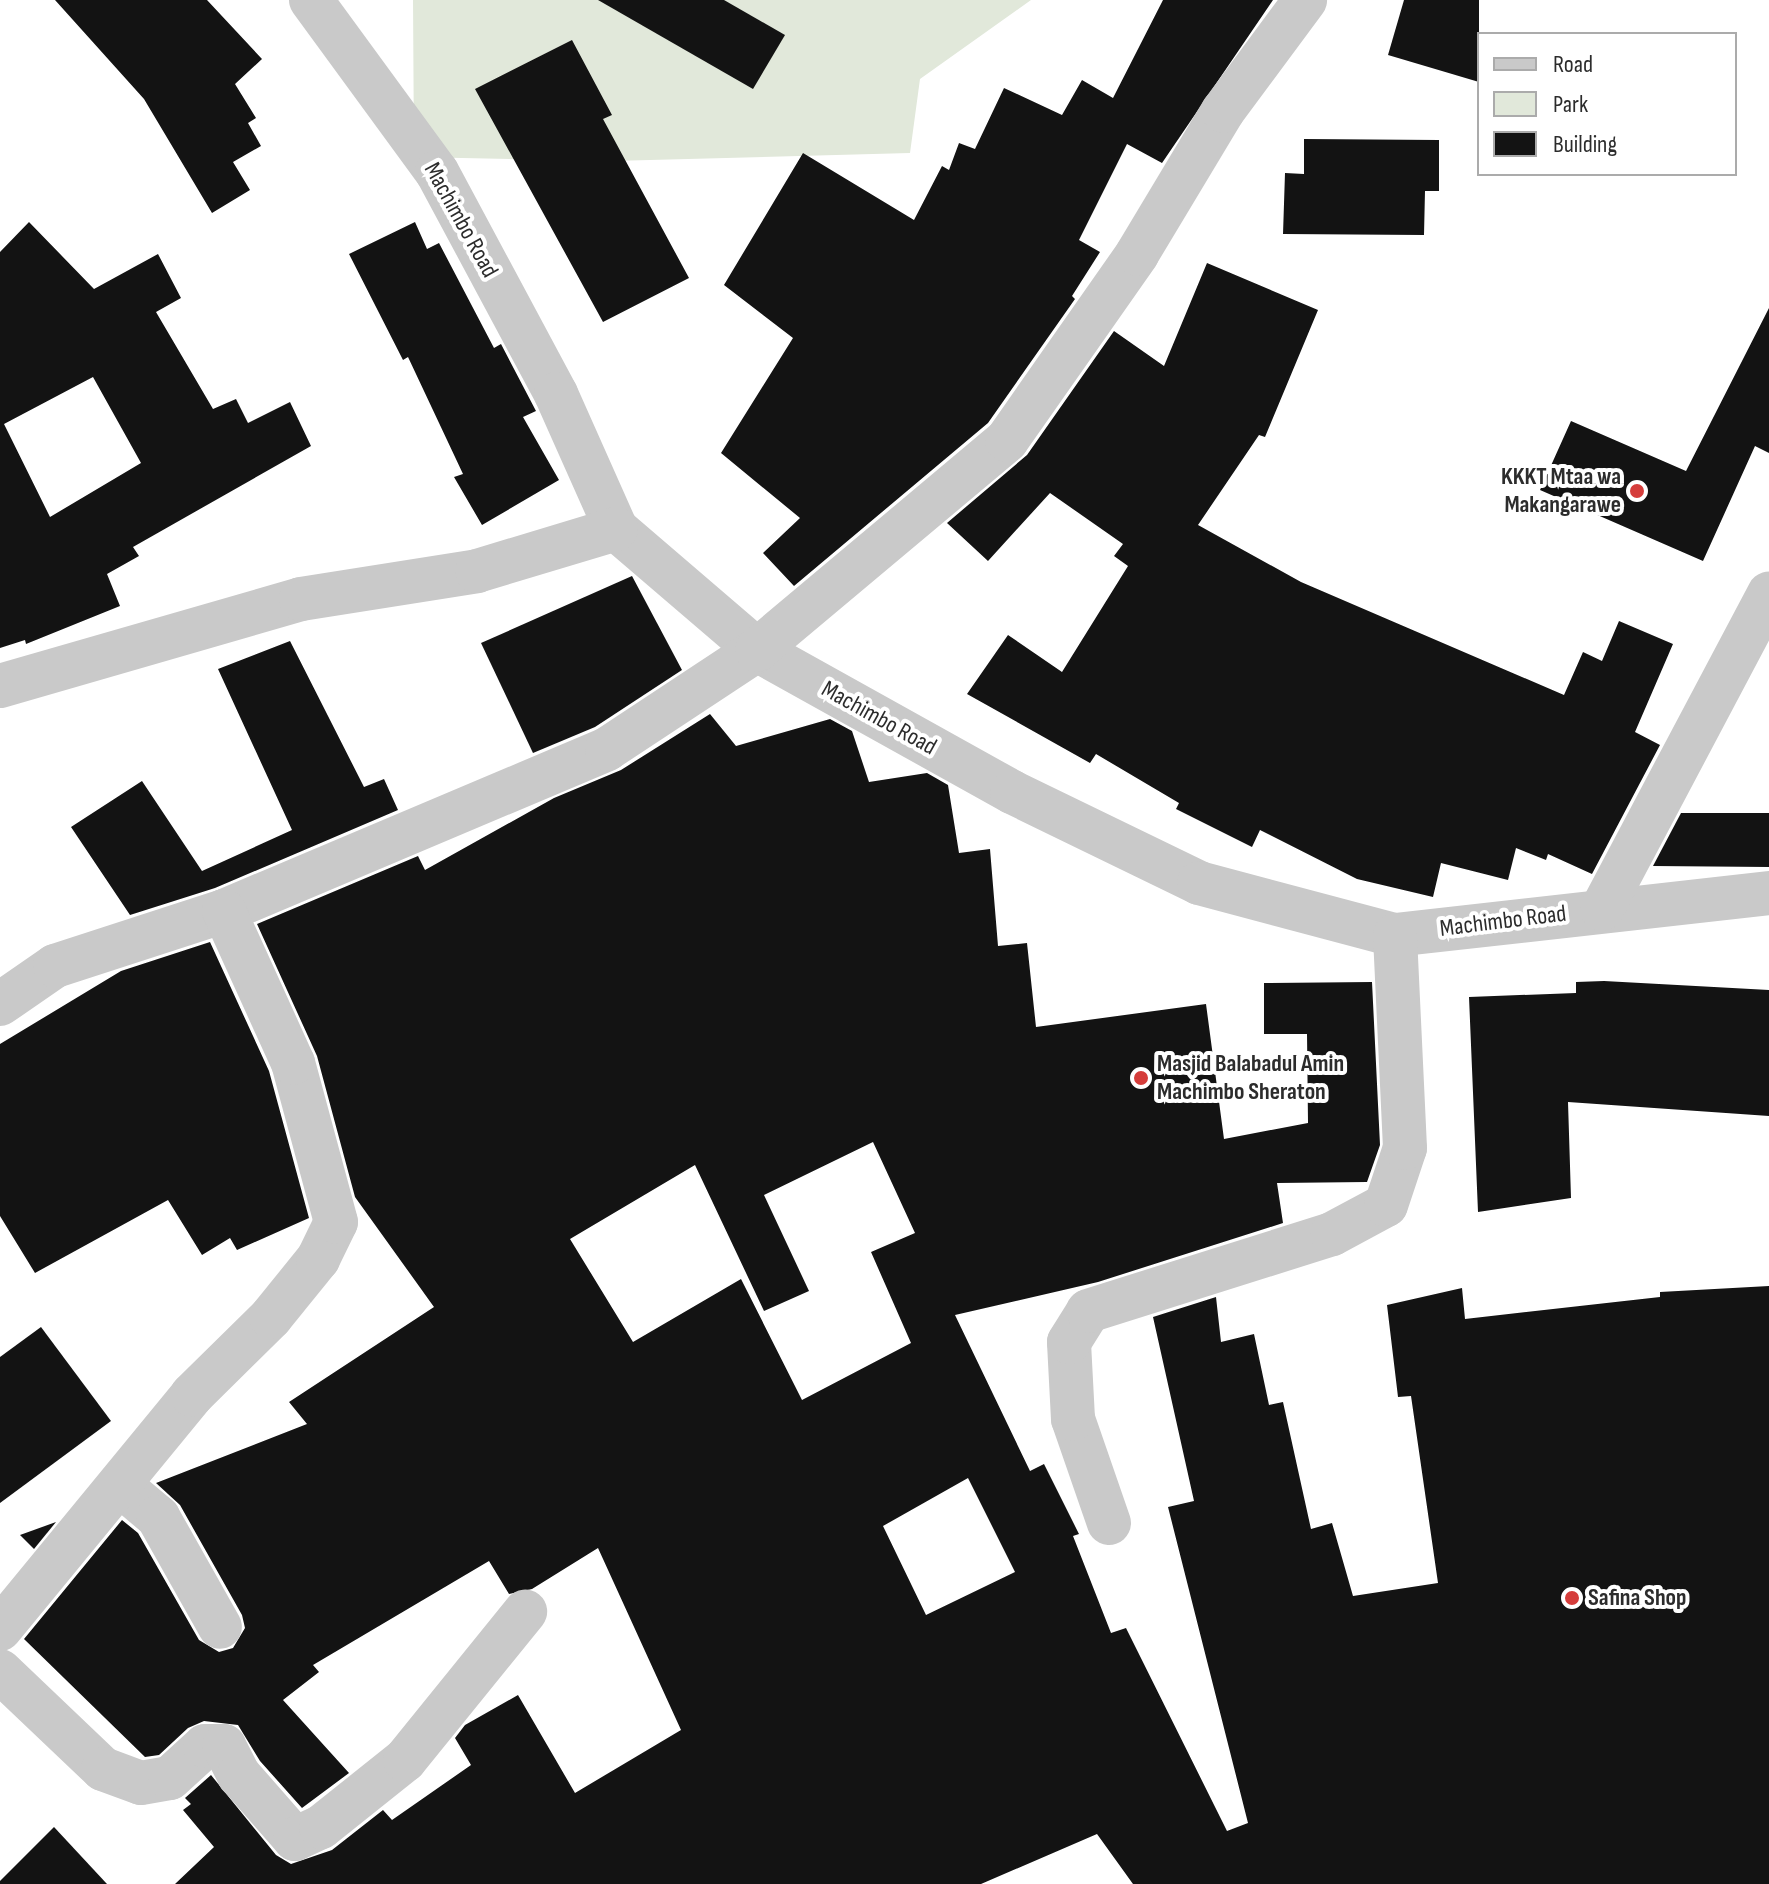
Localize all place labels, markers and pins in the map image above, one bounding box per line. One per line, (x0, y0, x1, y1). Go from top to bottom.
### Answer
place label: KKKT Mtaa wa Makangarawe (1501, 463, 1621, 519)
marker: KKKT Mtaa wa Makangarawe (1628, 482, 1646, 500)
place label: Masjid Balabadul Amin Machimbo Sheraton (1157, 1050, 1344, 1106)
marker: Masjid Balabadul Amin Machimbo Sheraton (1132, 1069, 1150, 1087)
place label: Safina Shop (1588, 1584, 1686, 1612)
marker: Safina Shop (1563, 1589, 1581, 1607)

